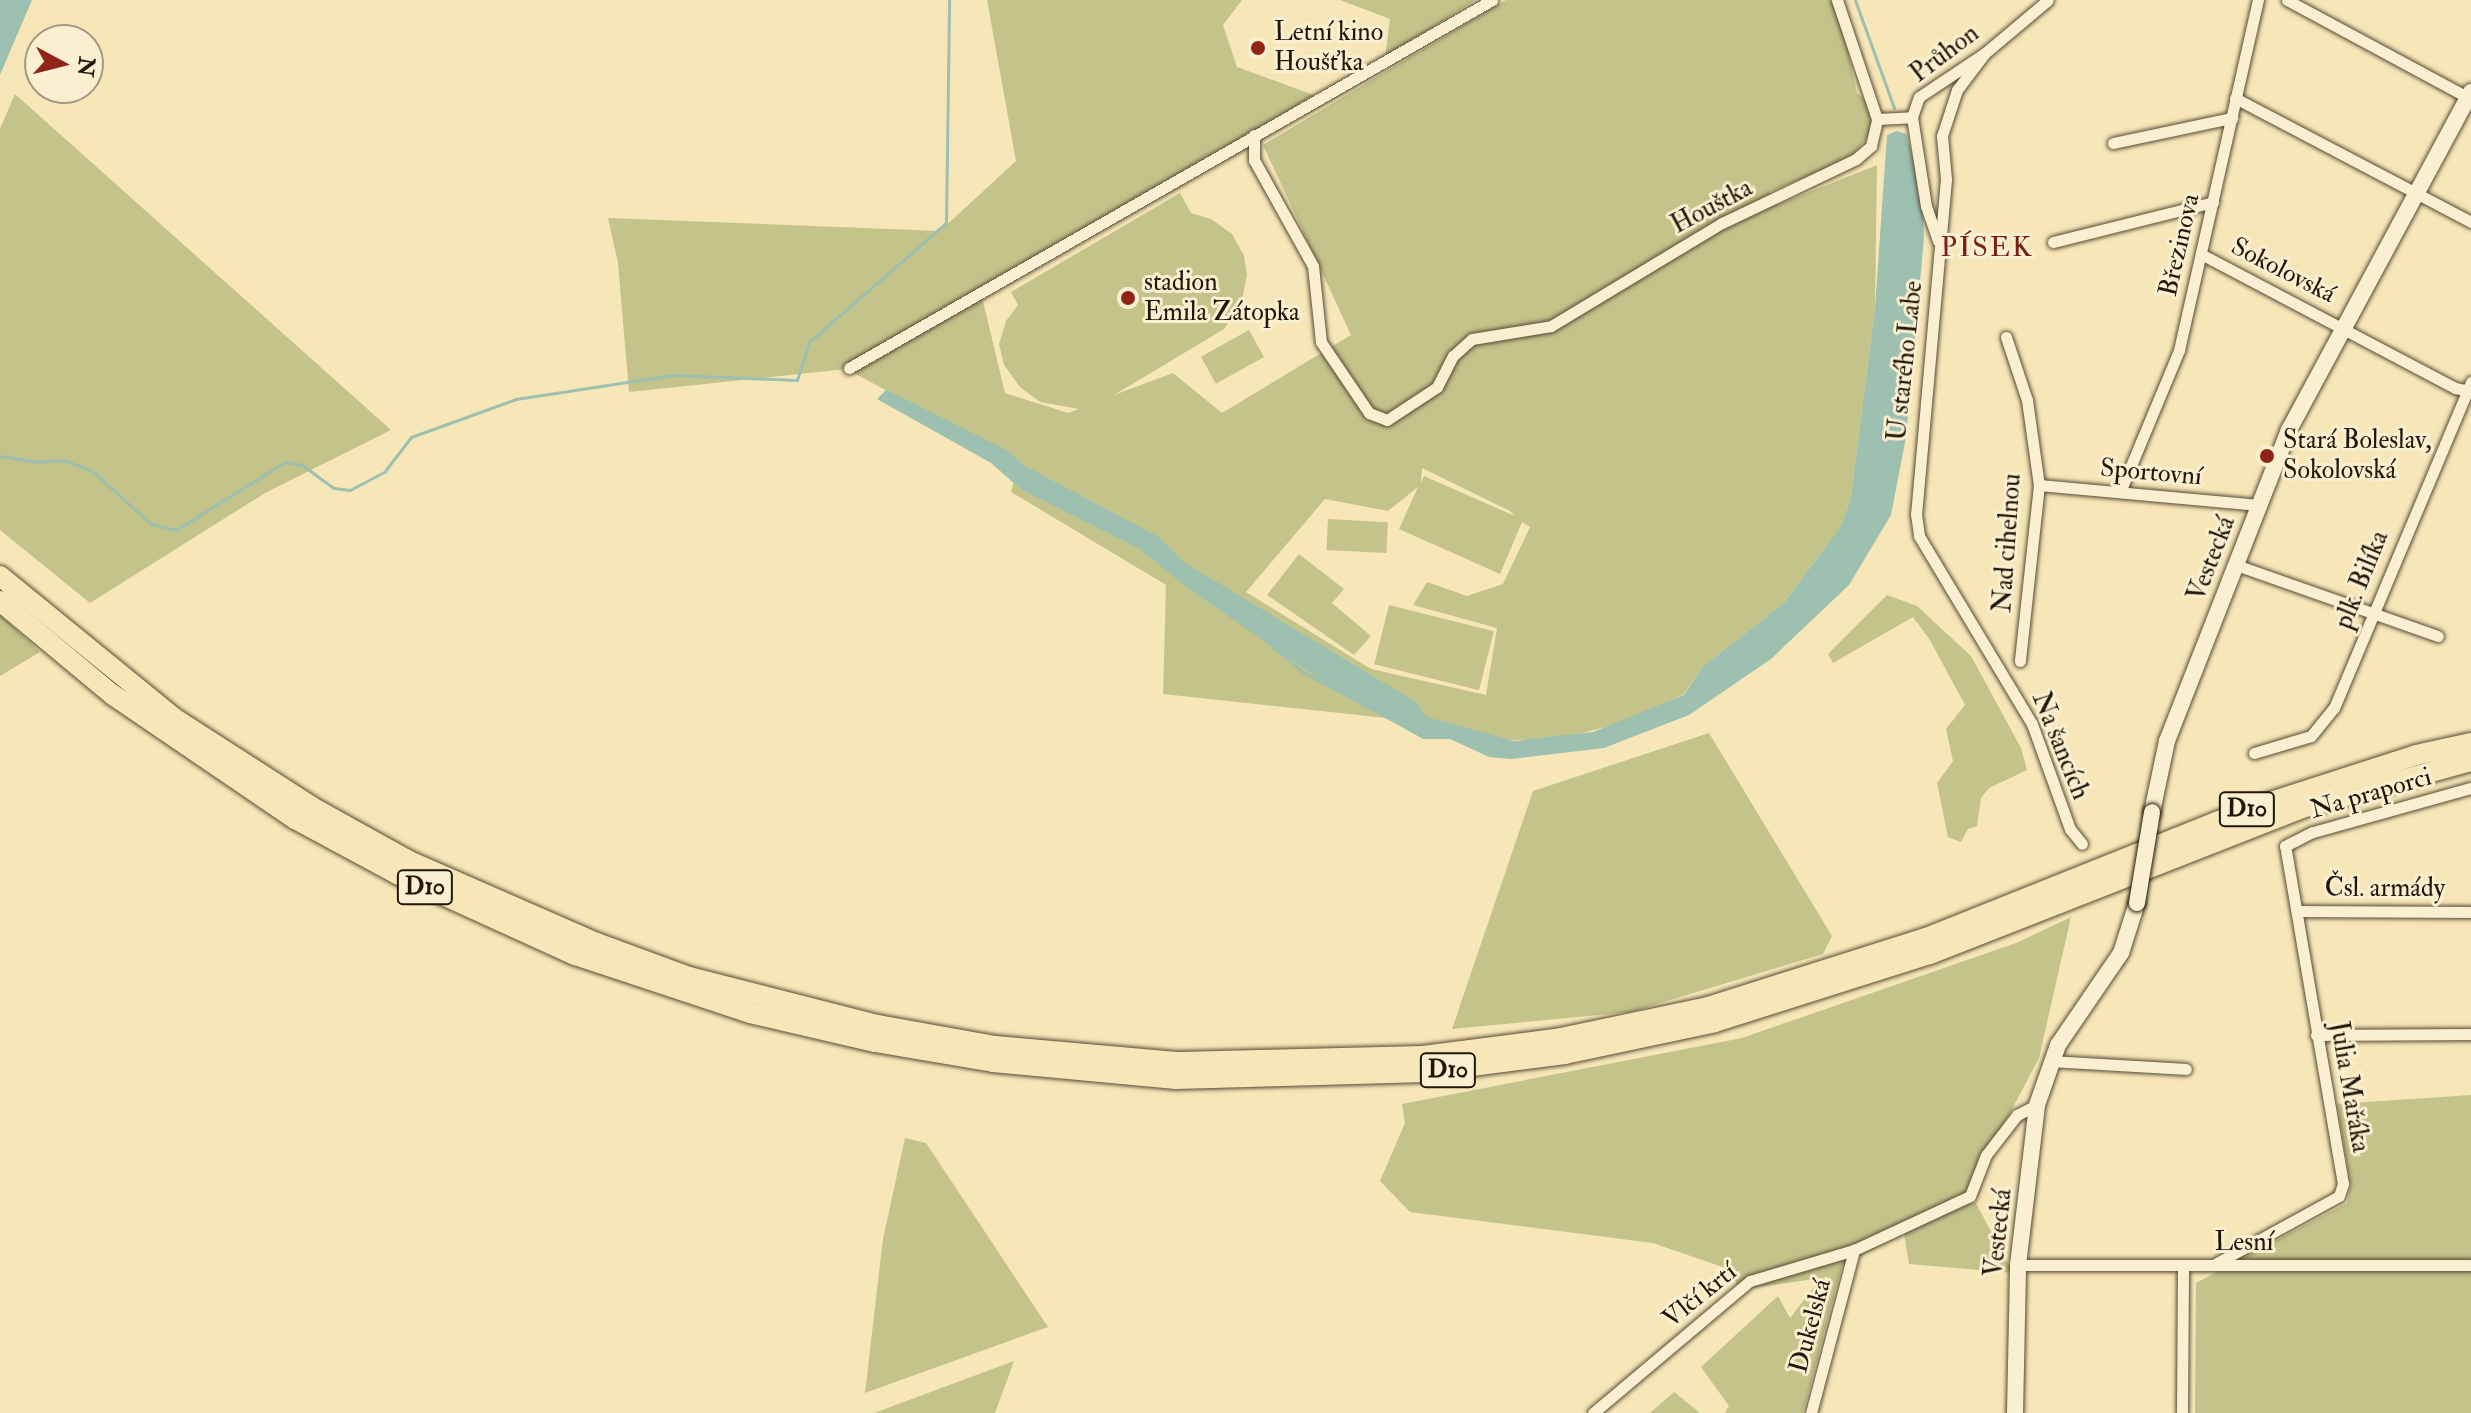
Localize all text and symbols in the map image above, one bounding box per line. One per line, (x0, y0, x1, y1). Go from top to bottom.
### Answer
place label: Letní kino Houšťka (1274, 17, 1383, 78)
street label: Průhon (1905, 18, 1985, 90)
north arrow (24, 24, 104, 104)
marker: Letní kino Houšťka (1249, 39, 1267, 57)
text: N (71, 55, 101, 78)
street label: Houštka (1666, 173, 1758, 241)
street label: Březinova (2153, 191, 2207, 299)
district label: PÍSEK (1941, 231, 2033, 265)
street label: Sokolovská (2226, 231, 2340, 311)
place label: stadion Emila Zátopka (1144, 267, 1300, 328)
street label: U starého Labe (1882, 280, 1930, 442)
marker: stadion Emila Zátopka (1119, 289, 1137, 307)
place label: Stará Boleslav, Sokolovská (2283, 425, 2432, 486)
marker: Stará Boleslav, Sokolovská (2258, 447, 2276, 465)
street label: Sportovní (2099, 453, 2203, 493)
street label: Nad cihelnou (1988, 472, 2028, 614)
street label: Vestecká (2182, 512, 2242, 606)
street label: plk. Bilíka (2328, 526, 2396, 634)
street label: Na šancích (2024, 688, 2096, 804)
street label: Na praporci (2307, 762, 2435, 826)
road number: D10 (2217, 789, 2277, 829)
road number: D10 (395, 867, 455, 907)
street label: Čsl. armády (2325, 873, 2445, 905)
street label: Julia Mařáka (2322, 1019, 2376, 1155)
road number: D10 (1418, 1050, 1478, 1090)
street label: Vestecká (1979, 1187, 2019, 1279)
street label: Lesní (2215, 1227, 2273, 1259)
street label: Vlčí krtí (1657, 1257, 1743, 1335)
street label: Dukelská (1784, 1276, 1838, 1376)

